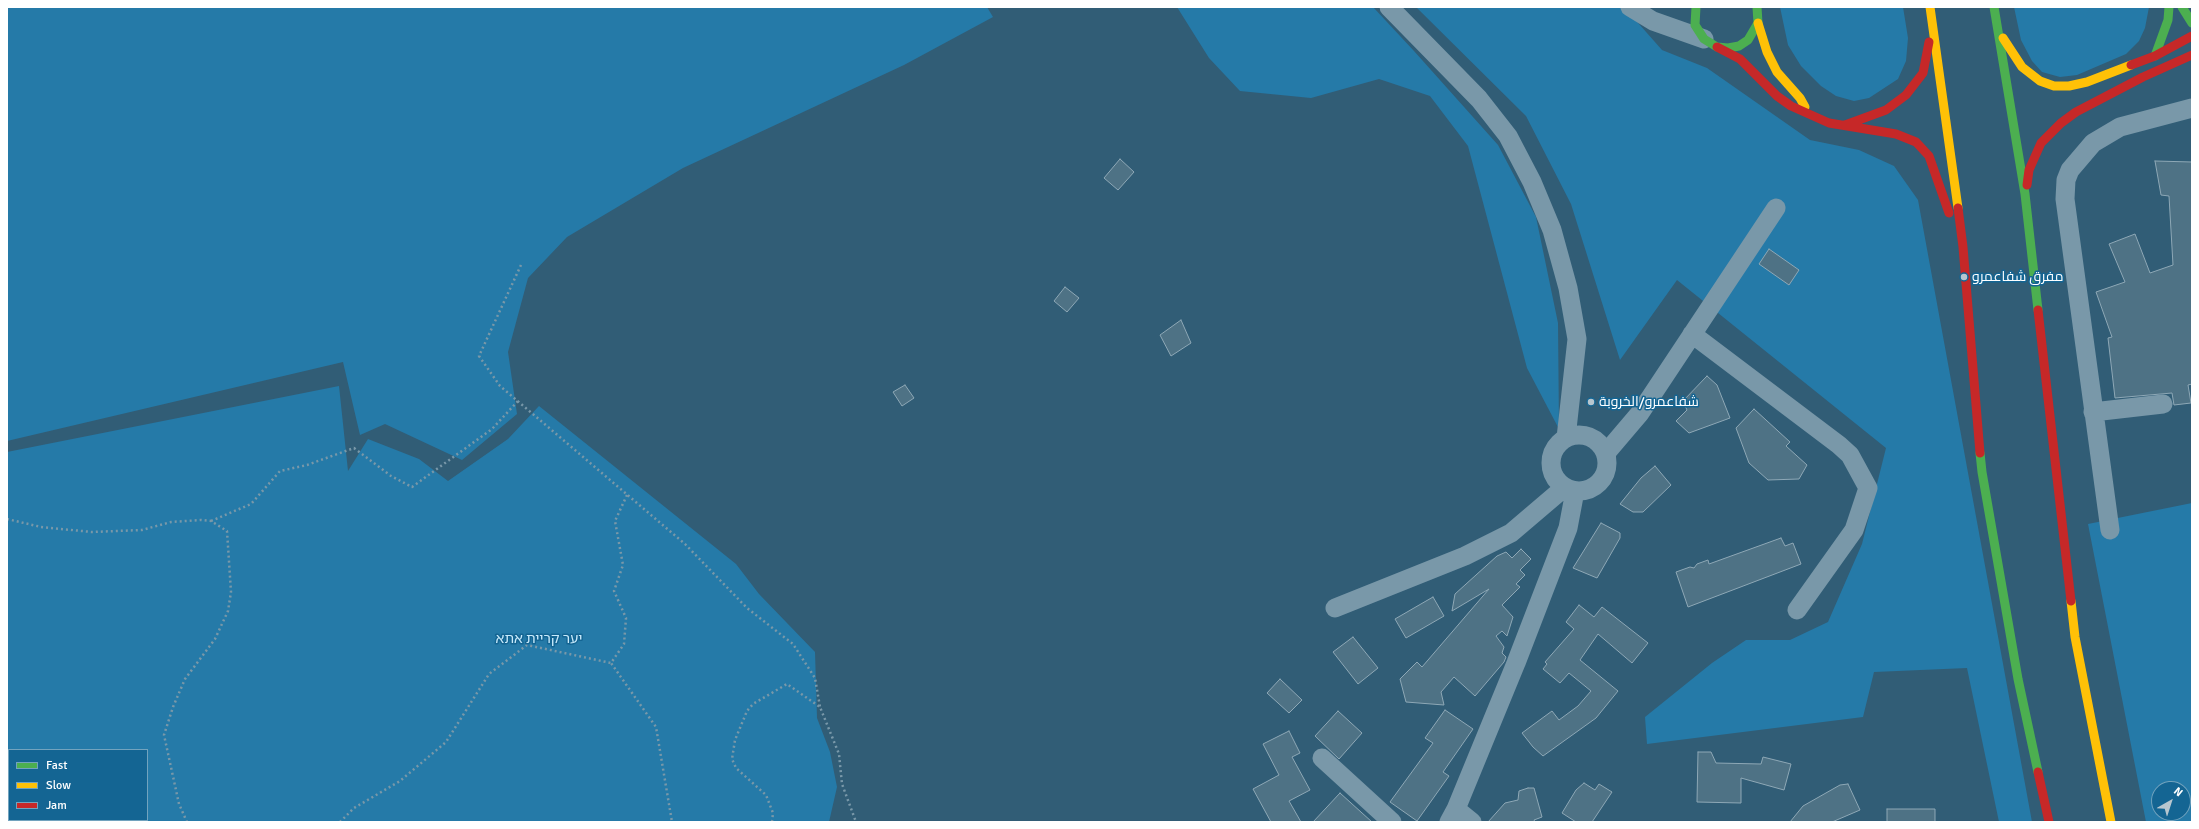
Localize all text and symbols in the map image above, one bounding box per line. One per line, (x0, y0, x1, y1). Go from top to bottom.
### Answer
place label: مفرق شفاعمرو (1972, 269, 2064, 285)
marker: مفرق شفاعمرو (1959, 272, 1969, 282)
place label: شفاعمرو/الخروبة (1599, 394, 1699, 410)
marker: شفاعمرو/الخروبة (1586, 397, 1596, 407)
park label: יער קריית אתא (496, 631, 582, 647)
legend (8, 749, 148, 821)
text: Fast (46, 758, 67, 773)
text: Slow (46, 778, 71, 793)
north arrow (2151, 781, 2191, 821)
text: N (2171, 785, 2185, 800)
text: Jam (46, 798, 67, 813)

